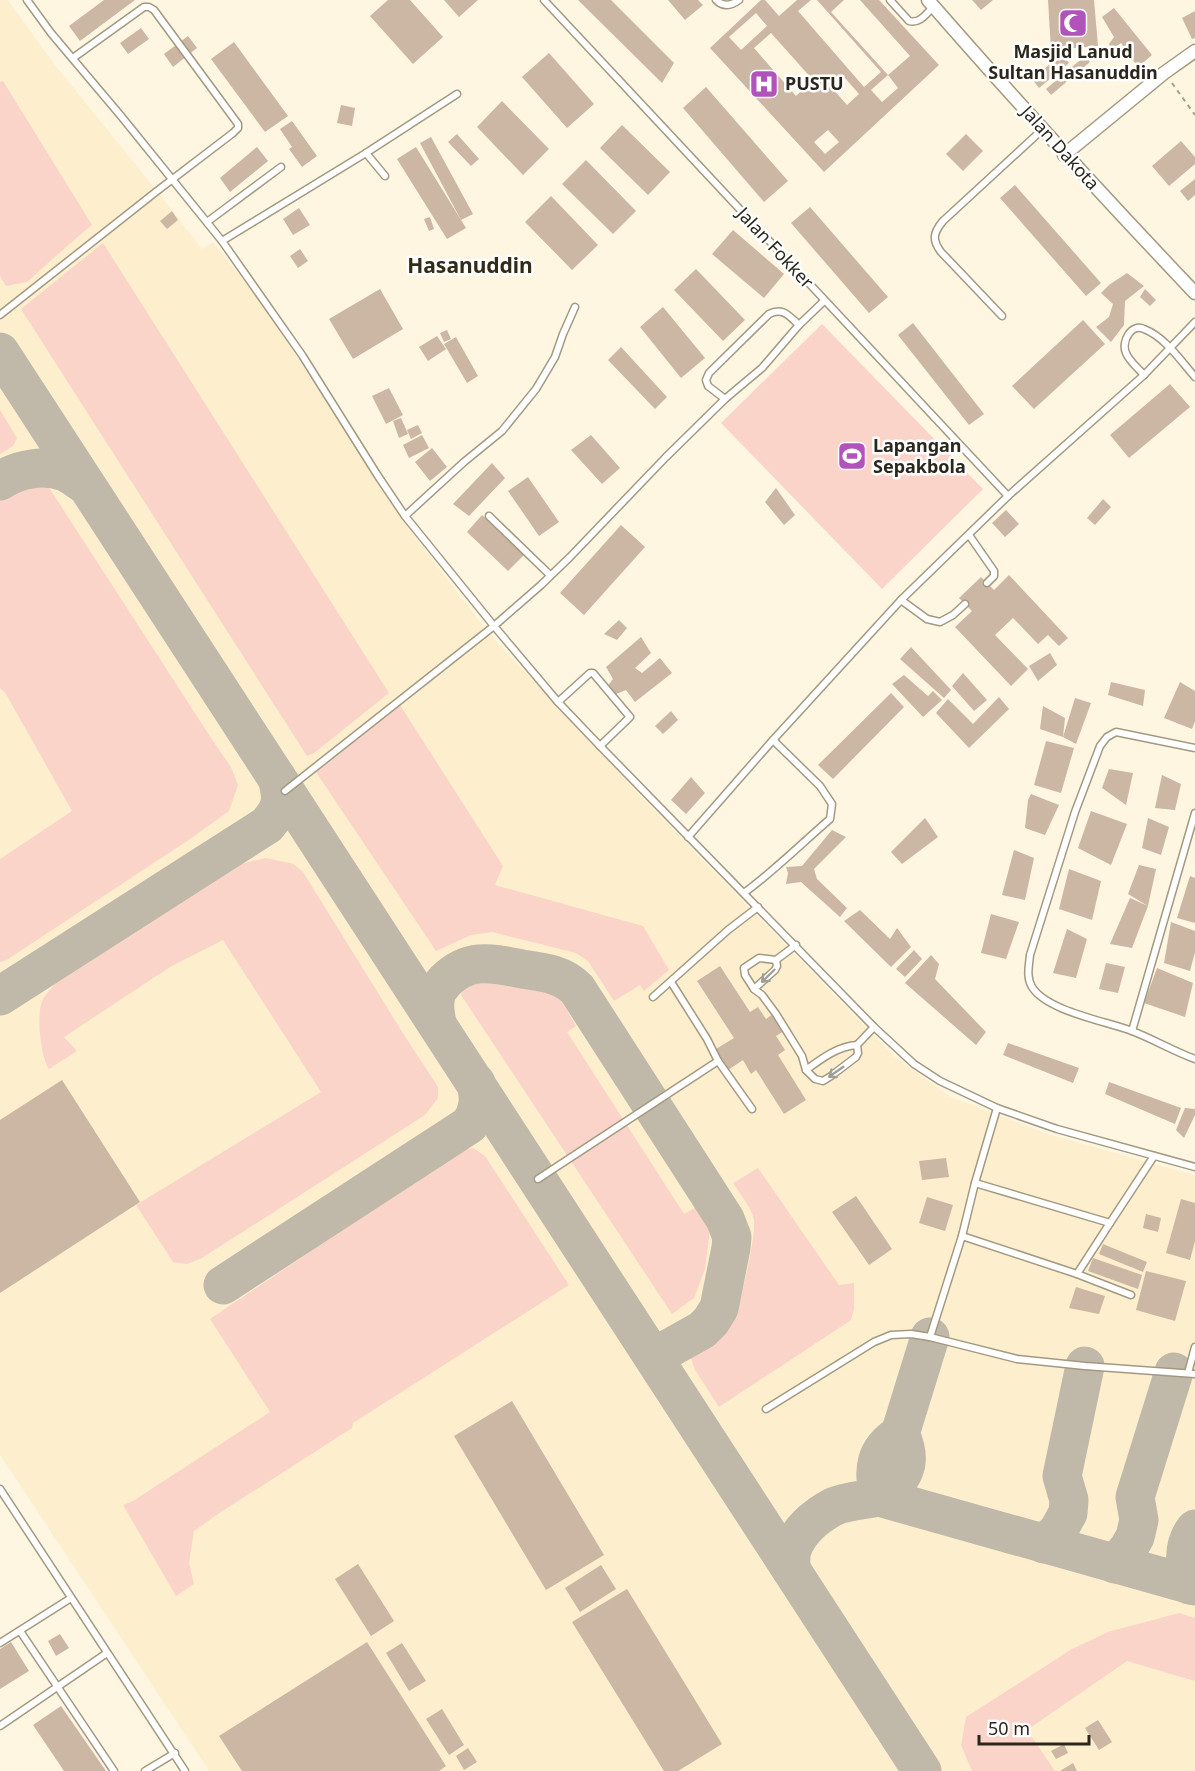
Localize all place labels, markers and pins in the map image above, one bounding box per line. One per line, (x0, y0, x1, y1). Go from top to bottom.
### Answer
mosque icon: Masjid Lanud Sultan Hasanuddin (1057, 7, 1089, 39)
place label: Masjid Lanud Sultan Hasanuddin (988, 39, 1158, 84)
hospital icon: PUSTU (748, 68, 780, 100)
place label: PUSTU (785, 71, 844, 95)
place label: Lapangan Sepakbola (873, 433, 966, 478)
sports icon: Lapangan Sepakbola (836, 440, 868, 472)

